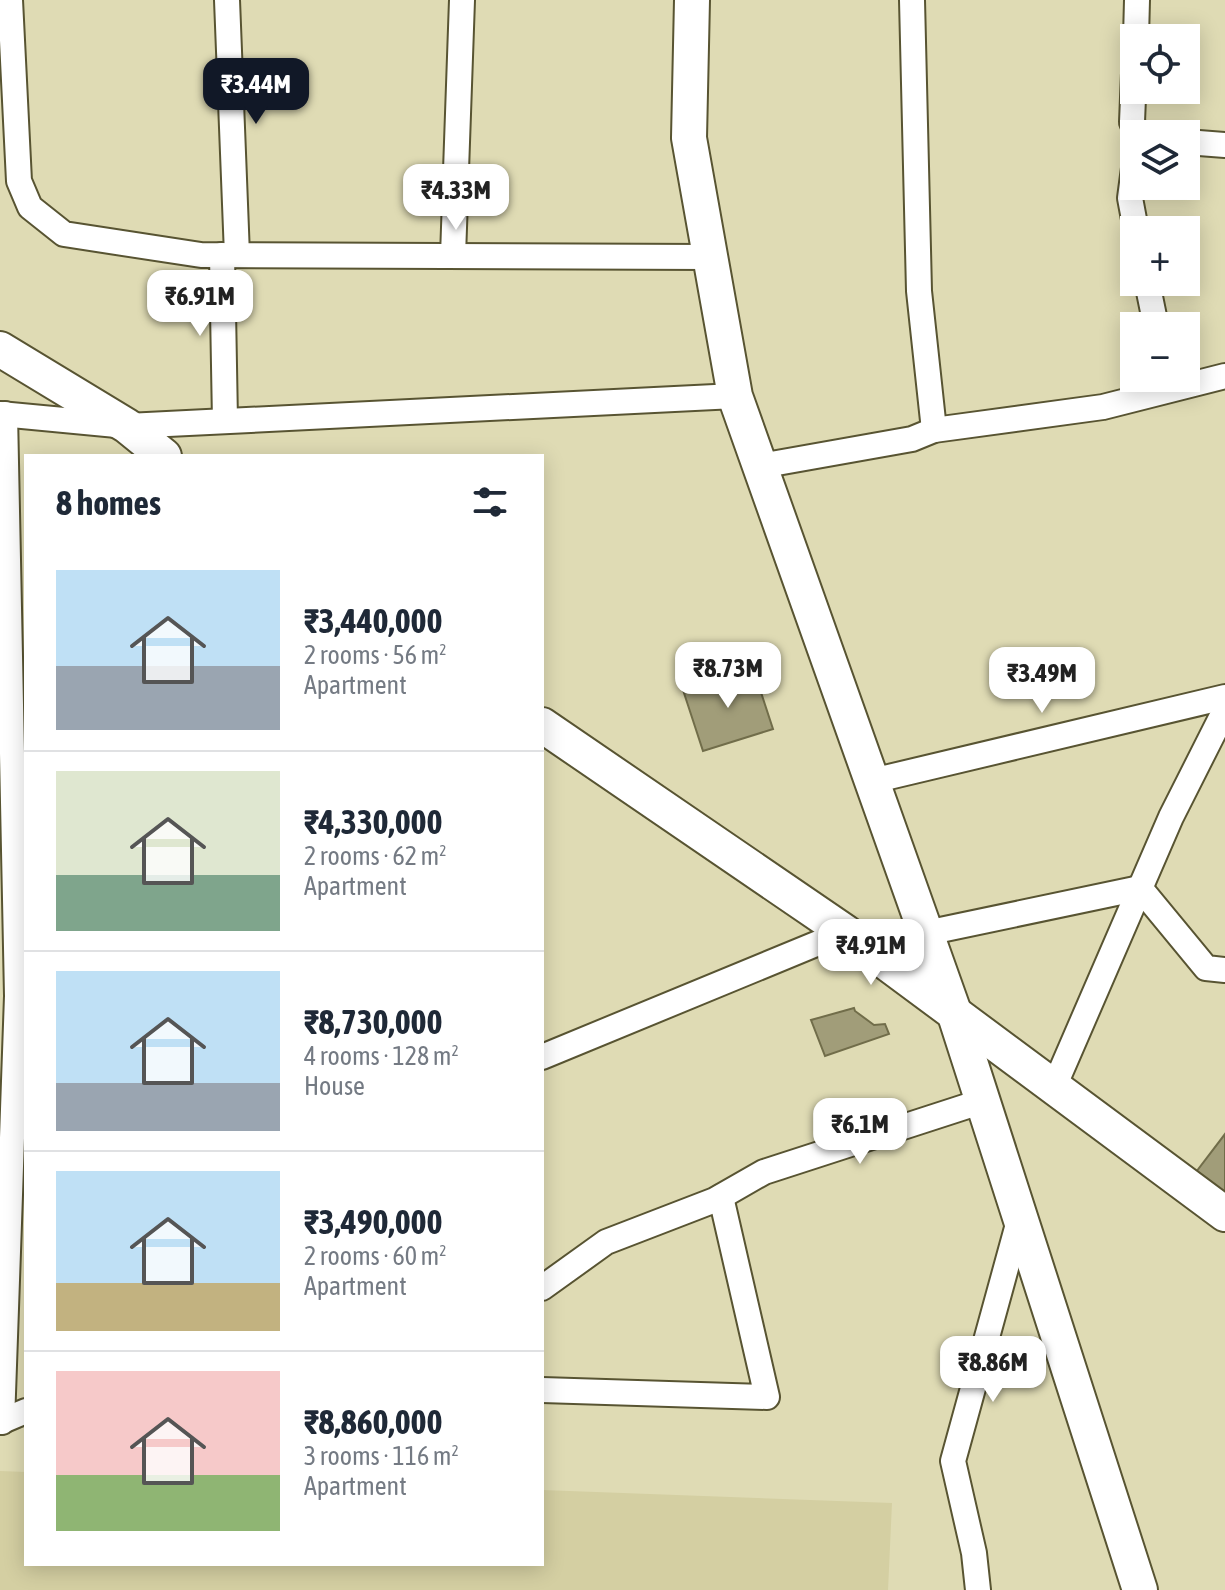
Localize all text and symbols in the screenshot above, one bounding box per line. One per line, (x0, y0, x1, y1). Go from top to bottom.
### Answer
map controls (1120, 24, 1200, 392)
button: locate (1120, 24, 1200, 104)
pin: ₹3.44M (191, 58, 321, 126)
text: ₹3.44M (221, 69, 291, 99)
button: layers (1120, 120, 1200, 200)
pin: ₹4.33M (391, 164, 521, 232)
text: ₹4.33M (421, 175, 491, 205)
button: + (1120, 216, 1200, 296)
pin: ₹6.91M (135, 270, 265, 338)
text: ₹6.91M (165, 281, 235, 311)
button: − (1120, 312, 1200, 392)
icon: filters (468, 480, 512, 524)
text: 8 homes (56, 483, 161, 522)
text: ₹3,440,000 (304, 601, 443, 640)
icon: home (120, 602, 216, 698)
text: 2 rooms · 56 m² (304, 640, 446, 670)
pin: ₹8.73M (663, 642, 793, 710)
pin: ₹3.49M (977, 647, 1107, 715)
text: ₹8.73M (693, 653, 763, 683)
text: ₹3.49M (1007, 658, 1077, 688)
text: Apartment (304, 670, 407, 700)
text: ₹4,330,000 (304, 802, 443, 841)
icon: home (120, 803, 216, 899)
text: 2 rooms · 62 m² (304, 841, 446, 871)
text: Apartment (304, 871, 407, 901)
pin: ₹4.91M (806, 919, 936, 987)
text: ₹4.91M (836, 930, 906, 960)
text: ₹8,730,000 (304, 1002, 443, 1041)
icon: home (120, 1003, 216, 1099)
text: 4 rooms · 128 m² (304, 1041, 459, 1071)
text: House (304, 1071, 365, 1101)
pin: ₹6.1M (804, 1098, 916, 1166)
text: ₹6.1M (831, 1109, 889, 1139)
text: ₹3,490,000 (304, 1202, 443, 1241)
icon: home (120, 1203, 216, 1299)
text: 2 rooms · 60 m² (304, 1241, 446, 1271)
text: Apartment (304, 1271, 407, 1301)
pin: ₹8.86M (928, 1336, 1058, 1404)
text: ₹8.86M (958, 1347, 1028, 1377)
text: ₹8,860,000 (304, 1402, 443, 1441)
icon: home (120, 1403, 216, 1499)
text: 3 rooms · 116 m² (304, 1441, 459, 1471)
text: Apartment (304, 1471, 407, 1501)

